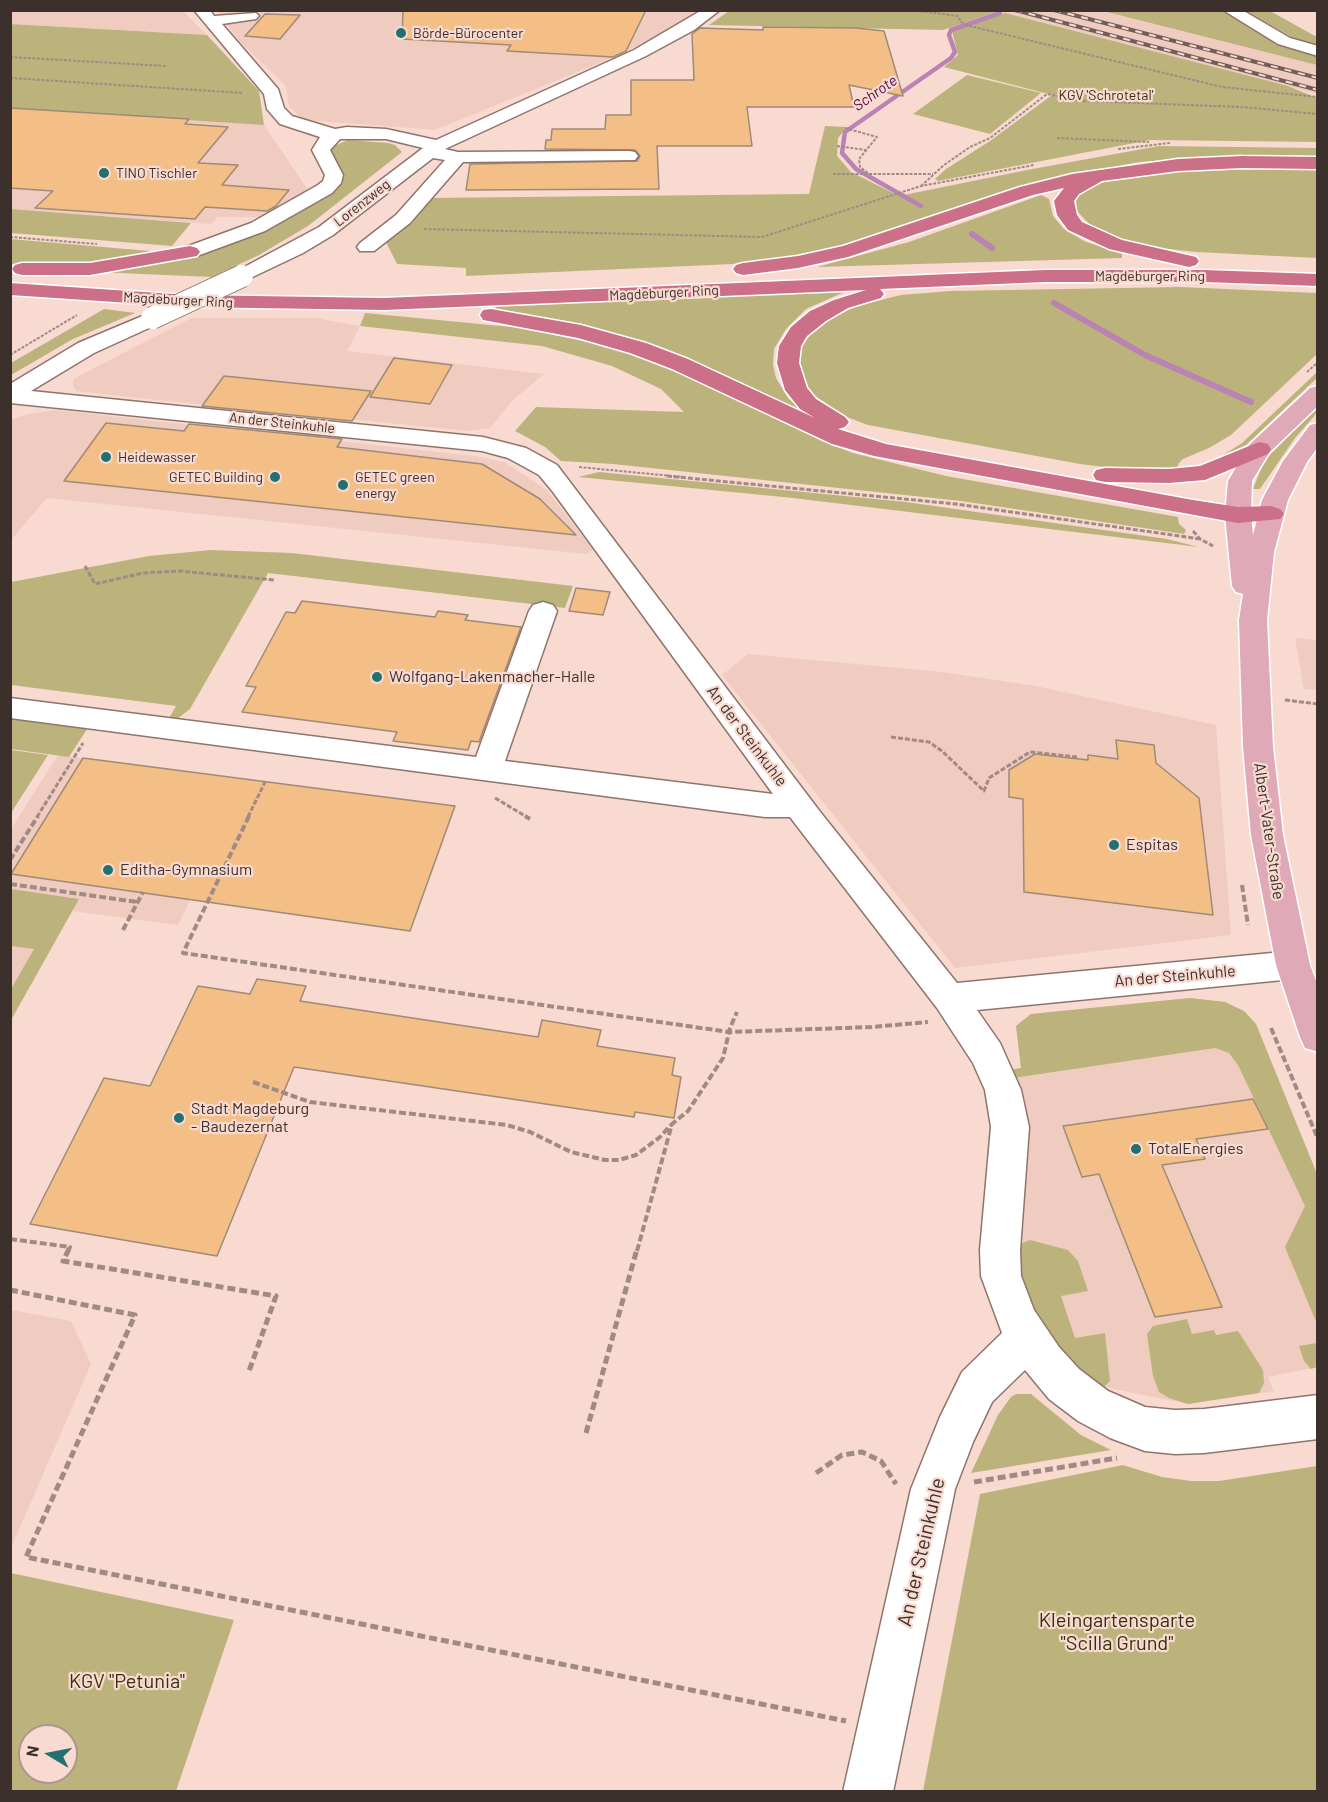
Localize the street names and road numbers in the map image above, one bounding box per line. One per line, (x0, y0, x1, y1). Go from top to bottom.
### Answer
street label: Lorenzweg (331, 176, 393, 230)
street label: Magdeburger Ring (1095, 268, 1205, 284)
street label: Magdeburger Ring (609, 282, 719, 304)
street label: Magdeburger Ring (123, 289, 233, 311)
street label: An der Steinkuhle (228, 409, 336, 437)
street label: An der Steinkuhle (703, 682, 791, 790)
street label: Albert-Vater-Straße (1250, 761, 1288, 901)
street label: An der Steinkuhle (1114, 961, 1236, 991)
street label: An der Steinkuhle (892, 1475, 950, 1629)

